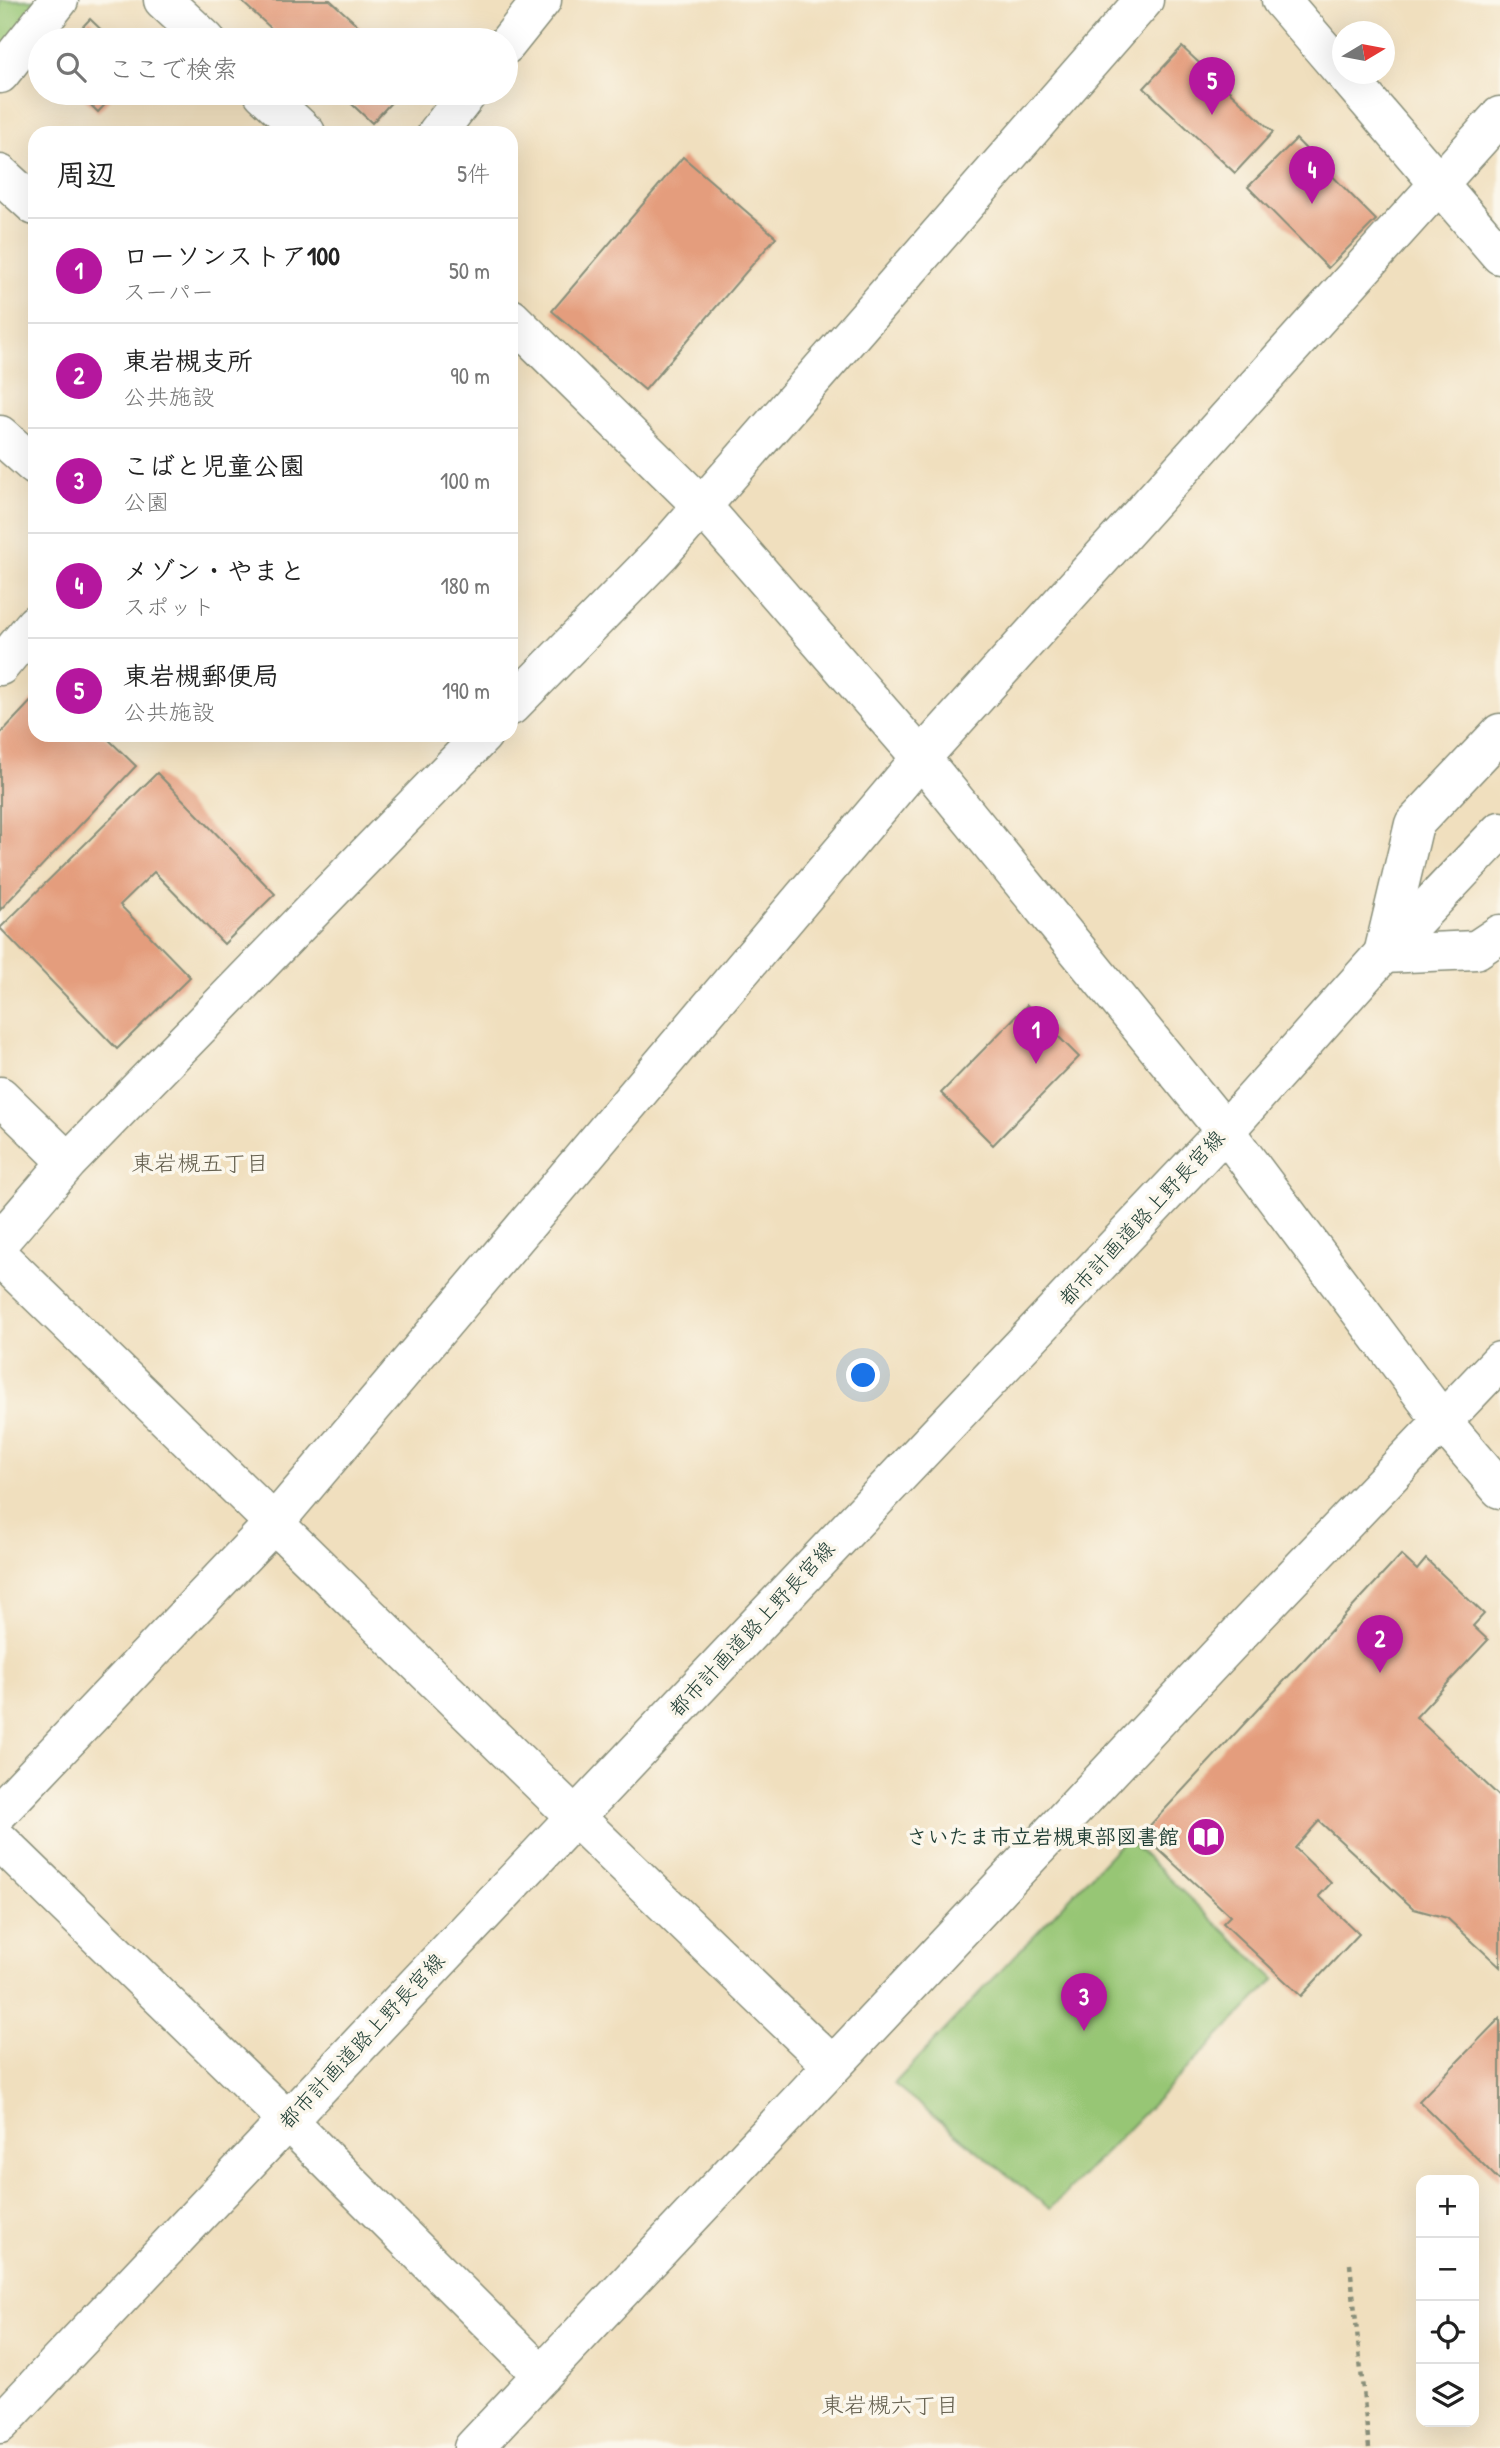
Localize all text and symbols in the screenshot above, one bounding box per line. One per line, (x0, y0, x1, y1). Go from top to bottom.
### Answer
north arrow (1332, 21, 1395, 84)
search box (28, 28, 518, 105)
icon: search (52, 48, 90, 86)
text: ここで検索 (108, 51, 238, 86)
pin: 5 (1189, 57, 1235, 115)
pin: 4 (1289, 146, 1335, 204)
text: 周辺 (56, 154, 116, 194)
text: 5件 (457, 158, 490, 189)
text: ローソンストア100 (123, 238, 340, 273)
text: 1 (75, 255, 83, 286)
text: 50 m (449, 255, 490, 286)
text: スーパー (123, 276, 214, 307)
text: 東岩槻支所 (123, 343, 253, 378)
text: 2 (74, 360, 84, 391)
text: 90 m (450, 360, 490, 391)
text: 公共施設 (123, 381, 215, 412)
text: こばと児童公園 (123, 448, 305, 483)
text: 3 (74, 465, 84, 496)
text: 100 m (440, 465, 490, 496)
text: 公園 (123, 486, 169, 517)
text: メゾン・やまと (123, 553, 305, 588)
text: 4 (75, 570, 83, 601)
text: 180 m (440, 570, 490, 601)
text: スポット (123, 591, 215, 622)
text: 東岩槻郵便局 (123, 658, 279, 693)
text: 5 (74, 675, 84, 706)
text: 190 m (442, 675, 490, 706)
text: 公共施設 (123, 696, 215, 727)
pin: 1 (1013, 1006, 1059, 1064)
street label: 都市計画道路上野長宮線 (1052, 1123, 1231, 1312)
district label: 東岩槻五丁目 (131, 1147, 269, 1178)
your location (846, 1358, 880, 1392)
street label: 都市計画道路上野長宮線 (662, 1534, 841, 1723)
pin: 2 (1357, 1615, 1403, 1673)
library icon: さいたま市立岩槻東部図書館 (1185, 1816, 1227, 1858)
place label: さいたま市立岩槻東部図書館 (906, 1822, 1179, 1851)
street label: 都市計画道路上野長宮線 (272, 1946, 451, 2135)
pin: 3 (1061, 1973, 1107, 2031)
map controls (1416, 2175, 1479, 2427)
button: + (1416, 2175, 1479, 2238)
button: − (1416, 2238, 1479, 2301)
button: locate (1416, 2301, 1479, 2364)
button: layers (1416, 2364, 1479, 2427)
district label: 東岩槻六丁目 (821, 2389, 959, 2420)

